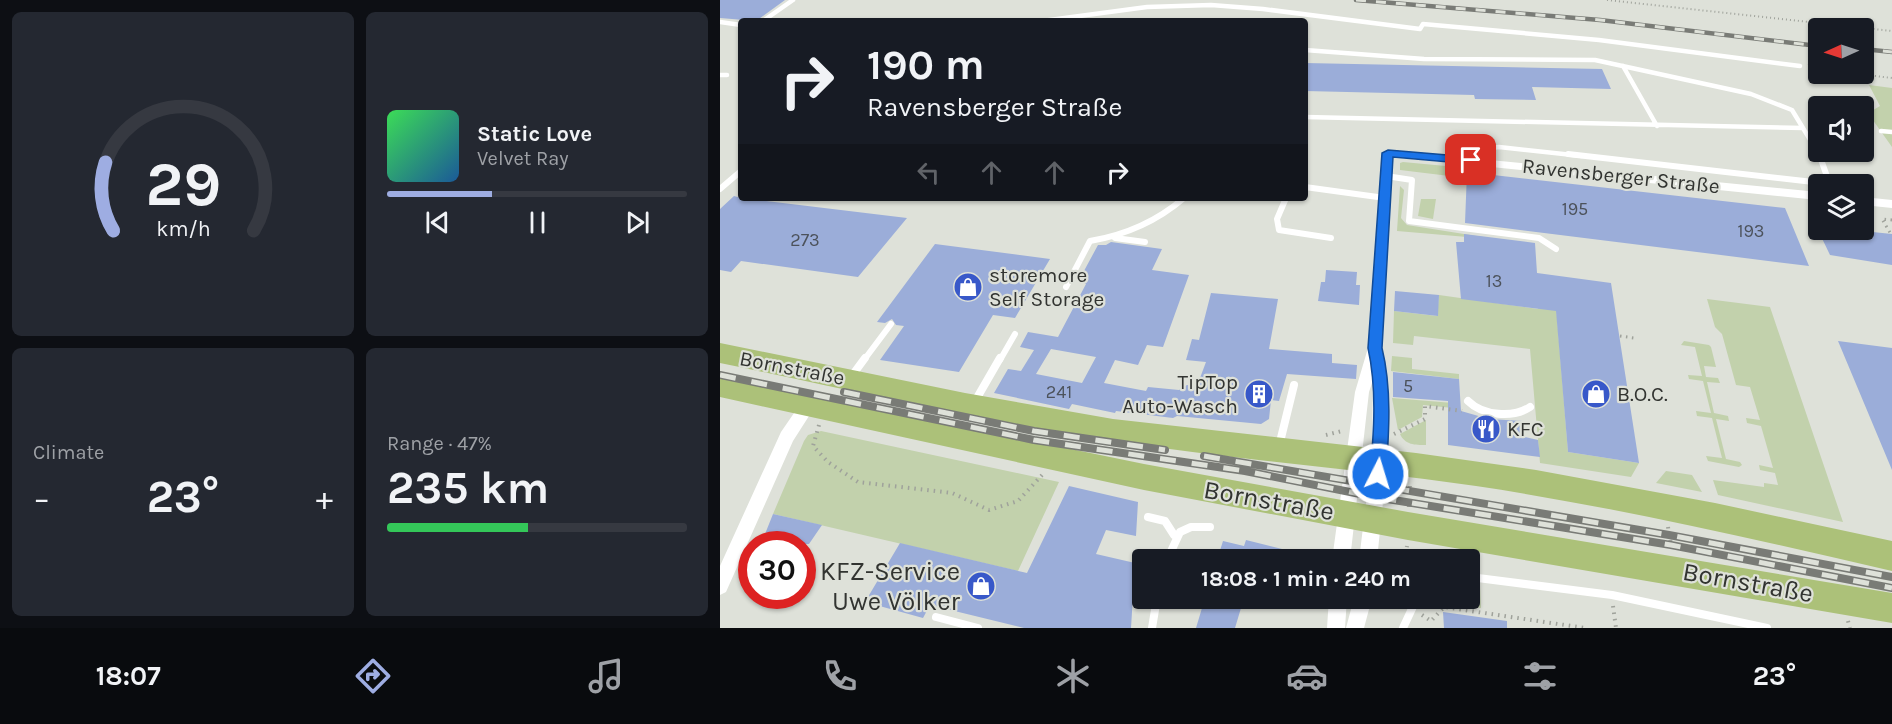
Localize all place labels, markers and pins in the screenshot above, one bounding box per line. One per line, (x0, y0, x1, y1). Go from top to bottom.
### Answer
pin (1445, 134, 1496, 185)
place label: storemore Self Storage (989, 263, 1104, 311)
shop icon: storemore Self Storage (952, 271, 984, 303)
place label: TipTop Auto-Wasch (1122, 370, 1238, 418)
building icon: TipTop Auto-Wasch (1243, 378, 1275, 410)
shop icon: B.O.C. (1580, 378, 1612, 410)
place label: B.O.C. (1617, 382, 1668, 406)
restaurant icon: KFC (1470, 413, 1502, 445)
place label: KFC (1507, 417, 1544, 441)
place label: KFZ-Service Uwe Völker (820, 556, 961, 617)
shop icon: KFZ-Service Uwe Völker (965, 570, 997, 602)

